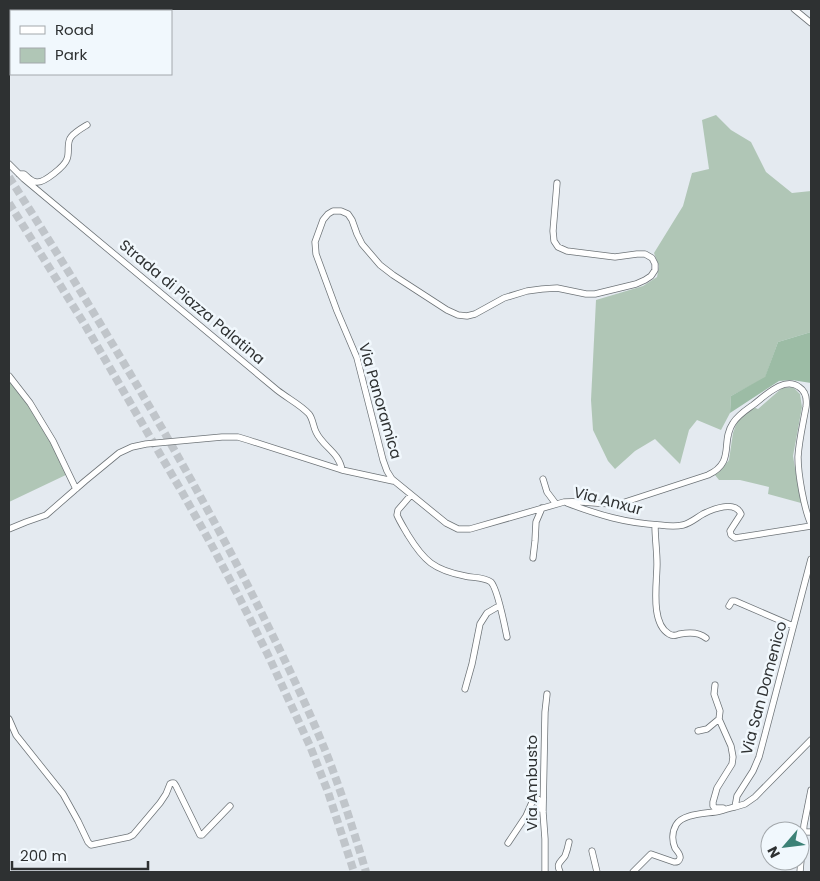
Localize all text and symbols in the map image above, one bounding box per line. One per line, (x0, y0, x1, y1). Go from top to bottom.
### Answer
legend (10, 10, 172, 75)
text: Road (55, 19, 94, 40)
text: Park (55, 44, 87, 65)
street label: Strada di Piazza Palatina (115, 234, 270, 369)
street label: Via Panoramica (354, 340, 407, 461)
street label: Via Anxur (572, 481, 645, 520)
street label: Via San Domenico (736, 619, 791, 757)
street label: Via Ambusto (521, 735, 542, 831)
north arrow (760, 821, 810, 871)
scale bar (12, 838, 149, 870)
text: N (762, 843, 785, 861)
text: 200 m (20, 845, 67, 866)

